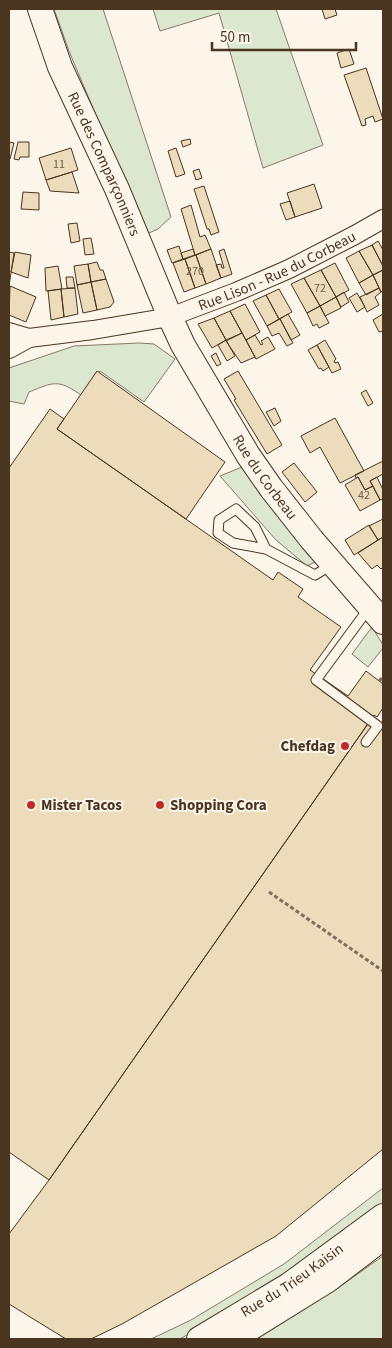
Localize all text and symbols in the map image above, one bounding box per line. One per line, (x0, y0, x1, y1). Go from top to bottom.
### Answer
scale bar (212, 20, 356, 52)
text: 50 m (220, 27, 250, 48)
street label: Rue des Comparçonniers (62, 89, 145, 239)
house number: 11 (53, 156, 65, 173)
street label: Rue Lison - Rue du Corbeau (195, 226, 360, 316)
house number: 270 (186, 263, 204, 280)
house number: 72 (314, 280, 326, 297)
street label: Rue du Corbeau (227, 431, 302, 524)
house number: 42 (358, 487, 370, 504)
place label: Chefdag (281, 736, 335, 757)
marker: Chefdag (339, 740, 351, 752)
place label: Mister Tacos (41, 795, 122, 816)
place label: Shopping Cora (170, 795, 267, 816)
marker: Mister Tacos (25, 799, 37, 811)
marker: Shopping Cora (154, 799, 166, 811)
street label: Rue du Trieu Kaisin (237, 1239, 348, 1323)

